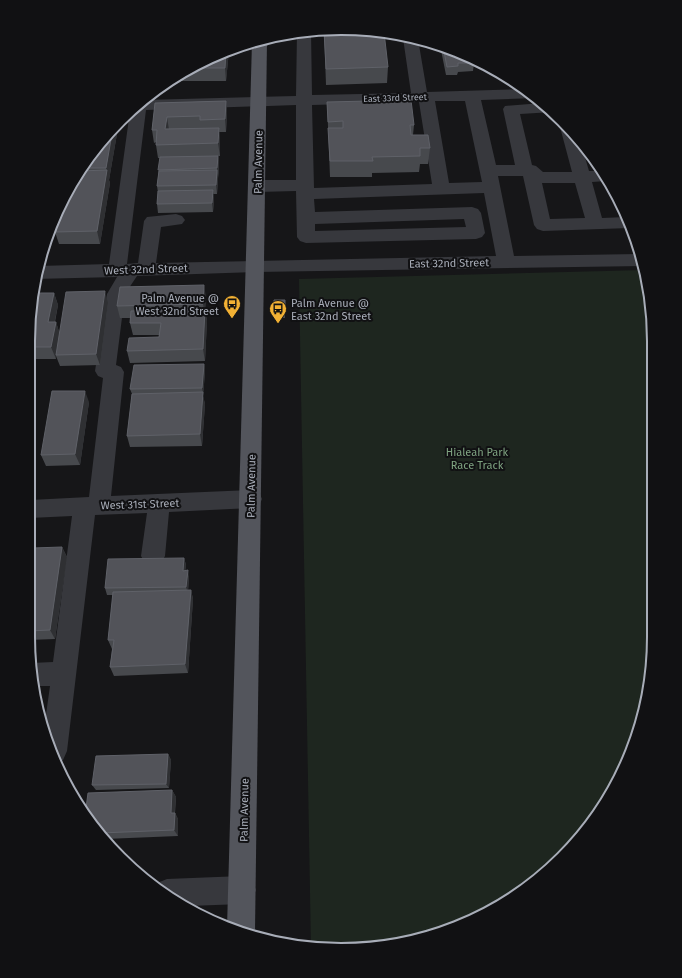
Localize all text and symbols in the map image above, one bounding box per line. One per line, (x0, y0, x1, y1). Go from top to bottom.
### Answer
street label: East 33rd Street (363, 92, 428, 104)
street label: Palm Avenue (251, 130, 266, 194)
street label: East 32nd Street (409, 256, 489, 271)
street label: West 32nd Street (104, 262, 188, 277)
place label: Palm Avenue @ West 32nd Street (135, 292, 219, 318)
bus stop icon: Palm Avenue @ West 32nd Street (222, 294, 242, 319)
place label: Palm Avenue @ East 32nd Street (291, 297, 371, 323)
bus stop icon: Palm Avenue @ East 32nd Street (268, 299, 288, 324)
park label: Hialeah Park Race Track (446, 446, 509, 472)
street label: Palm Avenue (244, 454, 259, 518)
street label: West 31st Street (100, 497, 180, 512)
street label: Palm Avenue (237, 778, 252, 842)

